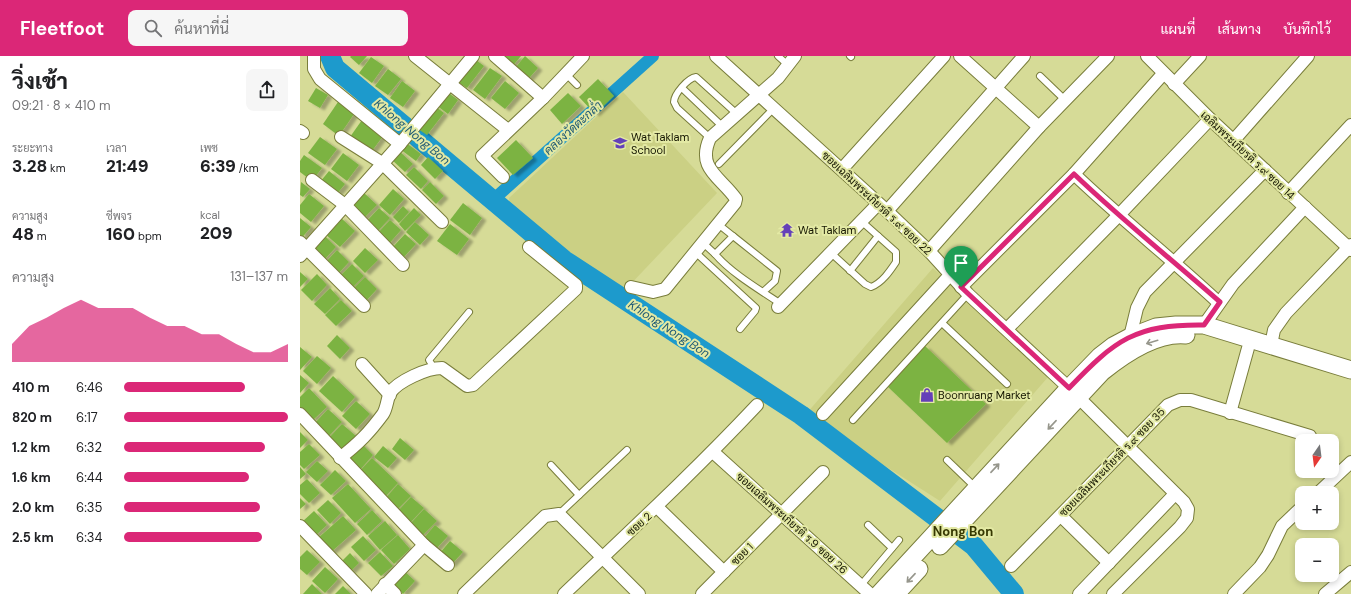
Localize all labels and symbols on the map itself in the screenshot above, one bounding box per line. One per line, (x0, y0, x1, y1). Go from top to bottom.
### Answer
water label: Khlong Nong Bon (371, 96, 453, 169)
water label: คลองวัดตะกล่ำ (539, 96, 606, 158)
street label: เฉลิมพระเกียรติ ร.๙ ซอย 14 (1198, 107, 1299, 202)
place label: Wat Taklam School (631, 130, 689, 157)
school or university icon: Wat Taklam School (612, 135, 628, 151)
street label: ซอยเฉลิมพระเกียรติ ร.๙ ซอย 22 (819, 148, 936, 258)
temple icon: Wat Taklam (779, 222, 795, 238)
place label: Wat Taklam (798, 223, 856, 237)
pin (944, 246, 978, 287)
water label: Khlong Nong Bon (625, 297, 713, 361)
one-way arrow (1146, 339, 1159, 346)
shop icon: Boonruang Market (919, 387, 935, 403)
place label: Boonruang Market (938, 388, 1031, 402)
street label: ซอยเฉลิมพระเกียรติ ร.๙ ซอย 35 (1055, 404, 1168, 519)
one-way arrow (1047, 420, 1057, 430)
north arrow (1295, 434, 1339, 478)
one-way arrow (990, 463, 1000, 473)
street label: ซอยเฉลิมพระเกียรติ ร.9 ซอย 26 (733, 469, 851, 577)
street label: ซอย 2 (624, 509, 654, 539)
district label: Nong Bon (933, 523, 993, 540)
street label: ซอย 1 (728, 540, 756, 568)
one-way arrow (906, 573, 916, 583)

